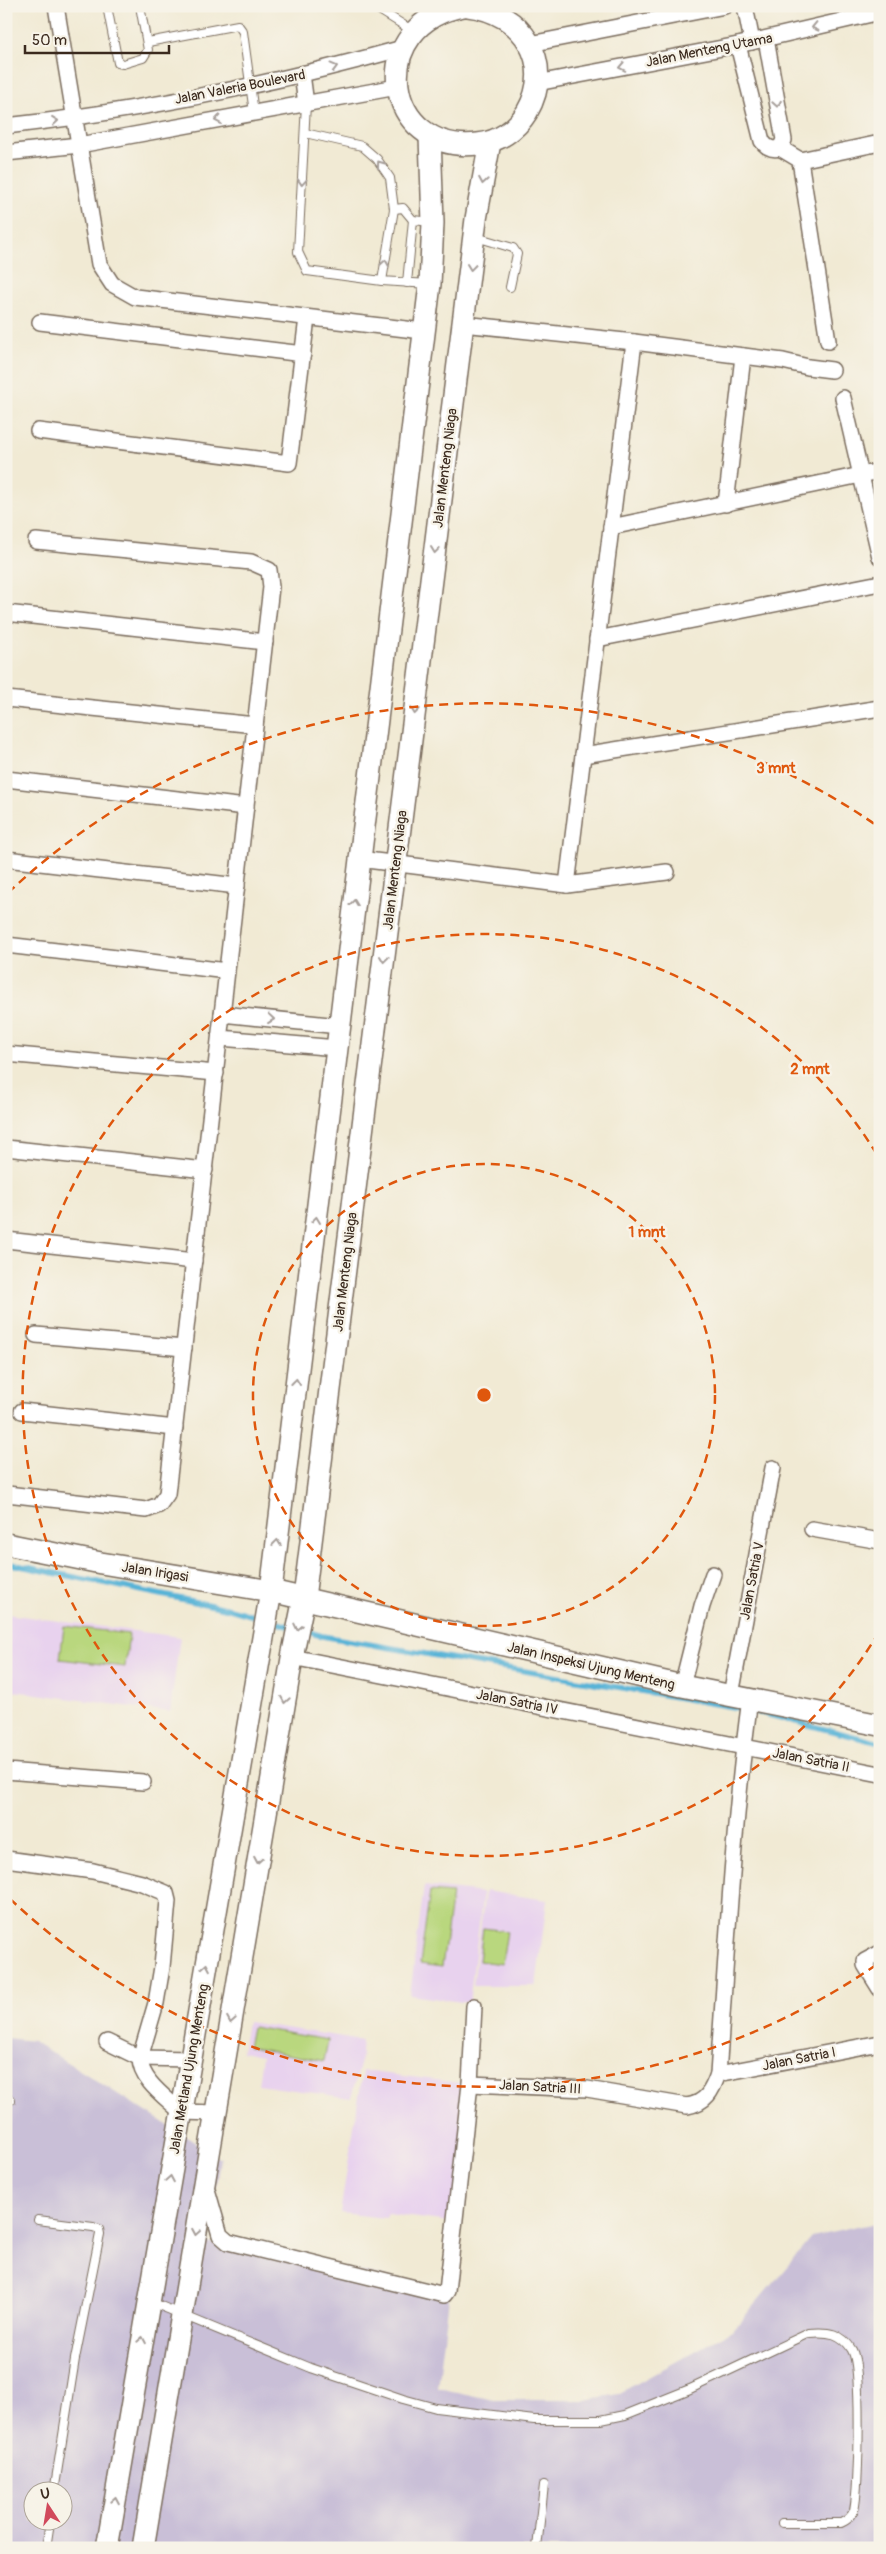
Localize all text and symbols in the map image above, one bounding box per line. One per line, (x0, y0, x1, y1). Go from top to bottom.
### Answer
one-way arrow (811, 21, 820, 32)
scale bar (25, 22, 169, 54)
street label: Jalan Menteng Utama (644, 29, 774, 71)
text: 50 m (32, 31, 67, 50)
one-way arrow (617, 61, 626, 72)
one-way arrow (330, 62, 339, 73)
street label: Jalan Valeria Boulevard (173, 66, 307, 108)
one-way arrow (772, 99, 782, 108)
one-way arrow (214, 114, 223, 124)
one-way arrow (51, 116, 59, 127)
one-way arrow (377, 161, 385, 170)
one-way arrow (479, 176, 489, 185)
one-way arrow (297, 178, 308, 186)
one-way arrow (379, 258, 390, 266)
one-way arrow (466, 263, 476, 271)
street label: Jalan Menteng Niaga (429, 407, 461, 529)
one-way arrow (430, 546, 441, 554)
one-way arrow (410, 707, 421, 715)
text: 3 mnt (756, 759, 797, 778)
street label: Jalan Menteng Niaga (379, 809, 411, 931)
one-way arrow (348, 898, 359, 906)
one-way arrow (379, 956, 390, 964)
one-way arrow (267, 1013, 275, 1024)
text: 2 mnt (790, 1060, 831, 1079)
street label: Jalan Menteng Niaga (329, 1211, 361, 1333)
one-way arrow (310, 1216, 321, 1224)
text: 1 mnt (629, 1223, 666, 1242)
one-way arrow (291, 1377, 301, 1386)
centre of rings (475, 1386, 493, 1404)
one-way arrow (271, 1539, 282, 1547)
street label: Jalan Satria V (736, 1541, 768, 1621)
street label: Jalan Irigasi (120, 1558, 190, 1586)
one-way arrow (293, 1623, 304, 1632)
street label: Jalan Inspeksi Ujung Menteng (506, 1638, 676, 1694)
street label: Jalan Satria IV (475, 1686, 559, 1718)
one-way arrow (280, 1695, 290, 1704)
street label: Jalan Satria II (771, 1744, 851, 1776)
one-way arrow (253, 1856, 264, 1864)
one-way arrow (201, 1963, 211, 1972)
street label: Jalan Metland Ujung Menteng (166, 1983, 212, 2155)
one-way arrow (227, 2016, 237, 2025)
street label: Jalan Satria I (761, 2044, 837, 2074)
street label: Jalan Satria III (498, 2076, 582, 2098)
one-way arrow (164, 2175, 174, 2184)
one-way arrow (191, 2228, 201, 2237)
one-way arrow (137, 2335, 147, 2344)
north arrow (22, 2482, 72, 2532)
text: U (39, 2484, 52, 2503)
one-way arrow (109, 2495, 119, 2504)

